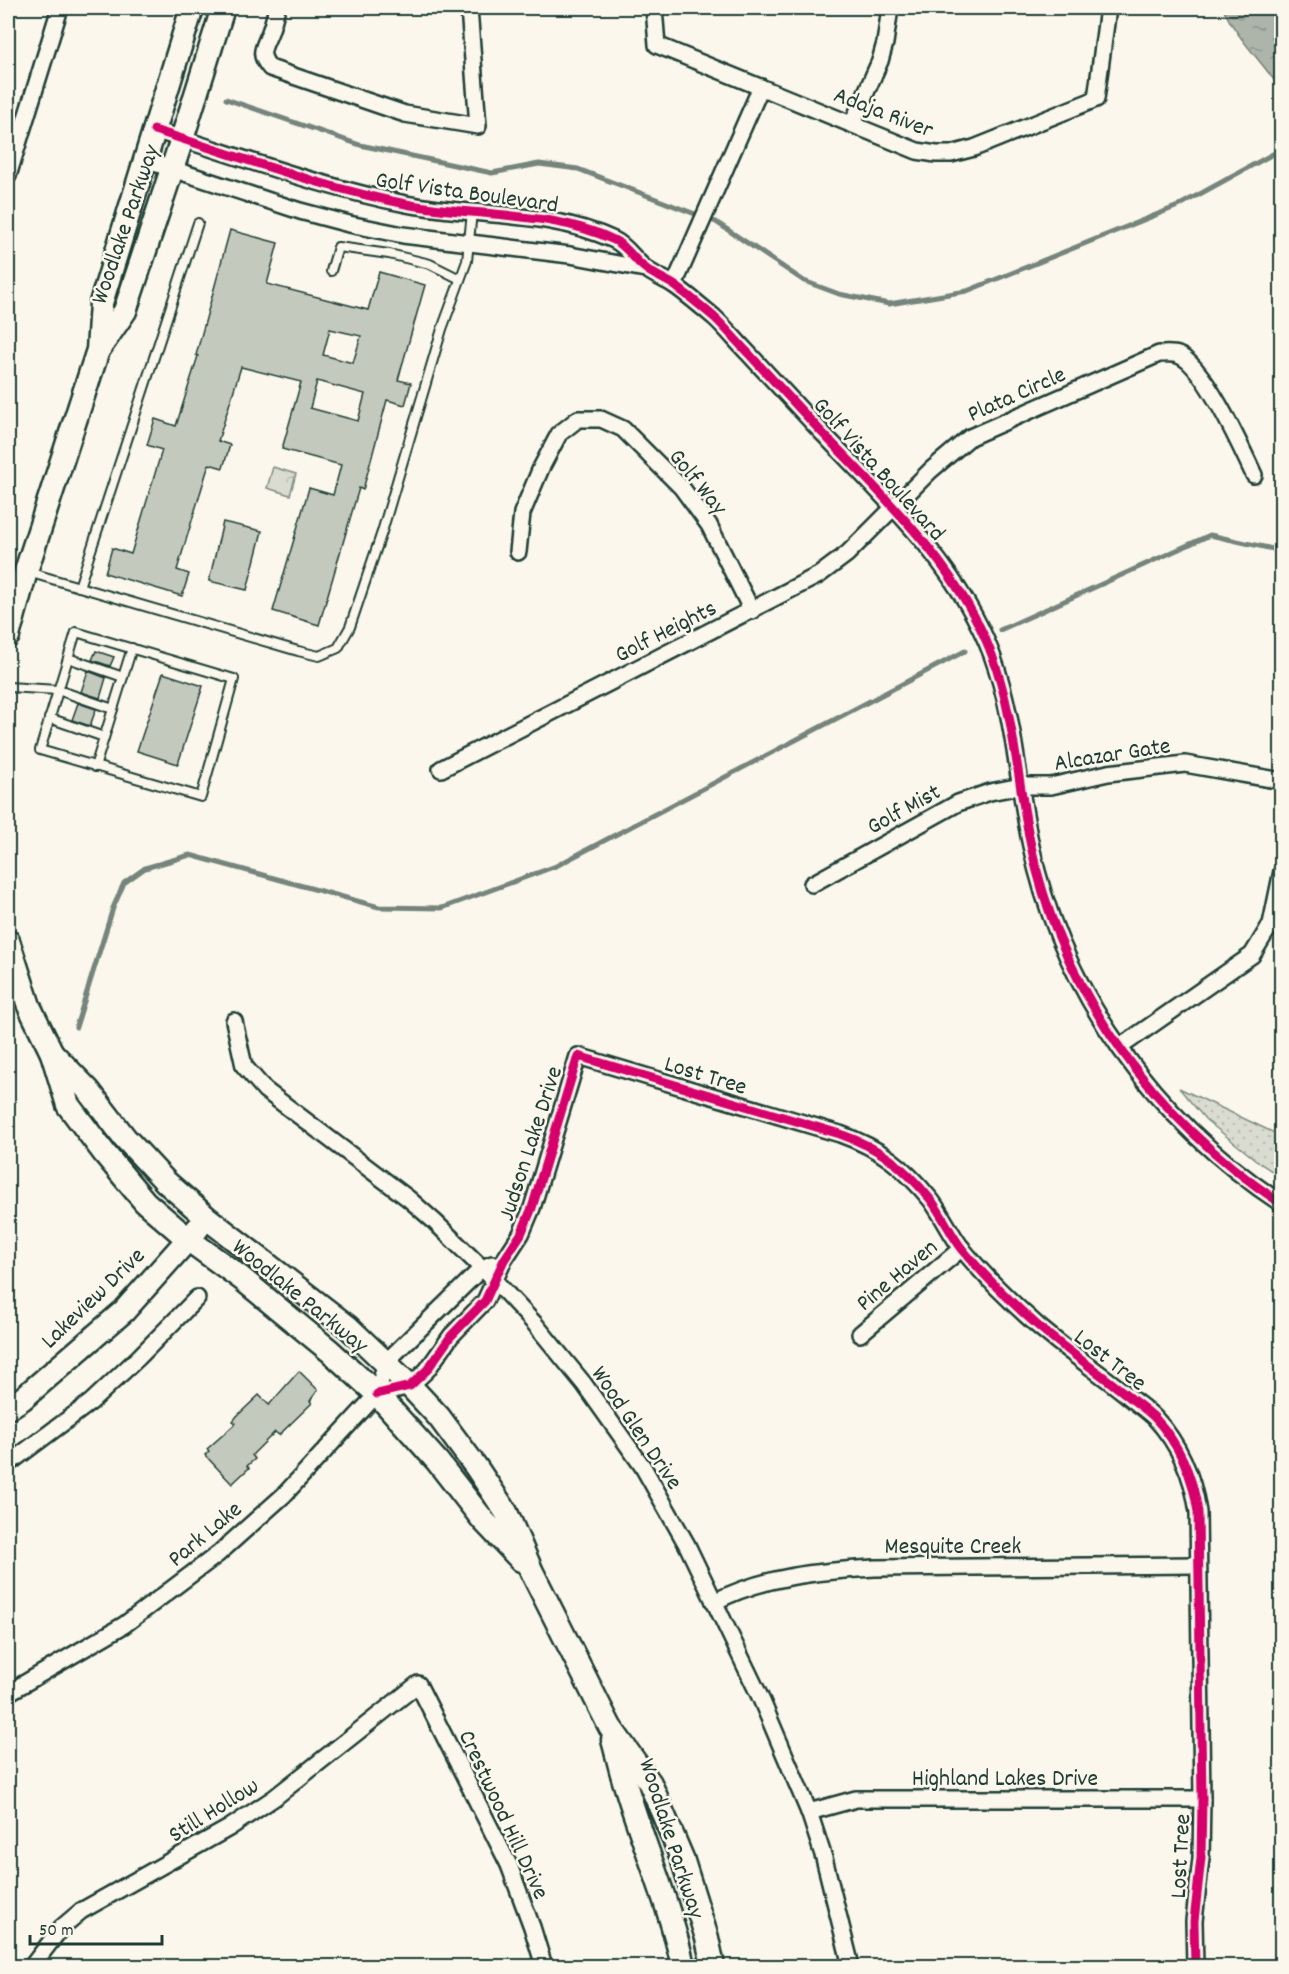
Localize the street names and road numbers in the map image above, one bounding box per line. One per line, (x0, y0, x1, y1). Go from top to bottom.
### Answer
street label: Adaja River (828, 79, 938, 148)
street label: Woodlake Parkway (84, 139, 170, 309)
street label: Golf Vista Boulevard (373, 164, 560, 224)
street label: Plata Circle (963, 359, 1072, 433)
street label: Golf Vista Boulevard (804, 390, 952, 550)
street label: Golf Way (659, 442, 735, 525)
street label: Golf Heights (610, 593, 723, 673)
street label: Alcazar Gate (1052, 730, 1173, 782)
street label: Golf Mist (861, 776, 948, 845)
street label: Lost Tree (660, 1048, 751, 1105)
street label: Judson Lake Drive (491, 1062, 573, 1226)
street label: Woodlake Parkway (224, 1232, 376, 1364)
street label: Pine Haven (850, 1232, 946, 1321)
street label: Lakeview Drive (34, 1241, 154, 1358)
street label: Lost Tree (1065, 1322, 1153, 1401)
street label: Wood Glen Drive (581, 1360, 690, 1498)
street label: Park Lake (161, 1494, 251, 1577)
street label: Mesquite Creek (885, 1531, 1021, 1565)
street label: Crestwood Hill Drive (448, 1725, 557, 1906)
street label: Woodlake Parkway (628, 1754, 712, 1925)
street label: Highland Lakes Drive (912, 1763, 1098, 1797)
street label: Still Hollow (163, 1770, 267, 1853)
street label: Lost Tree (1163, 1813, 1201, 1899)

